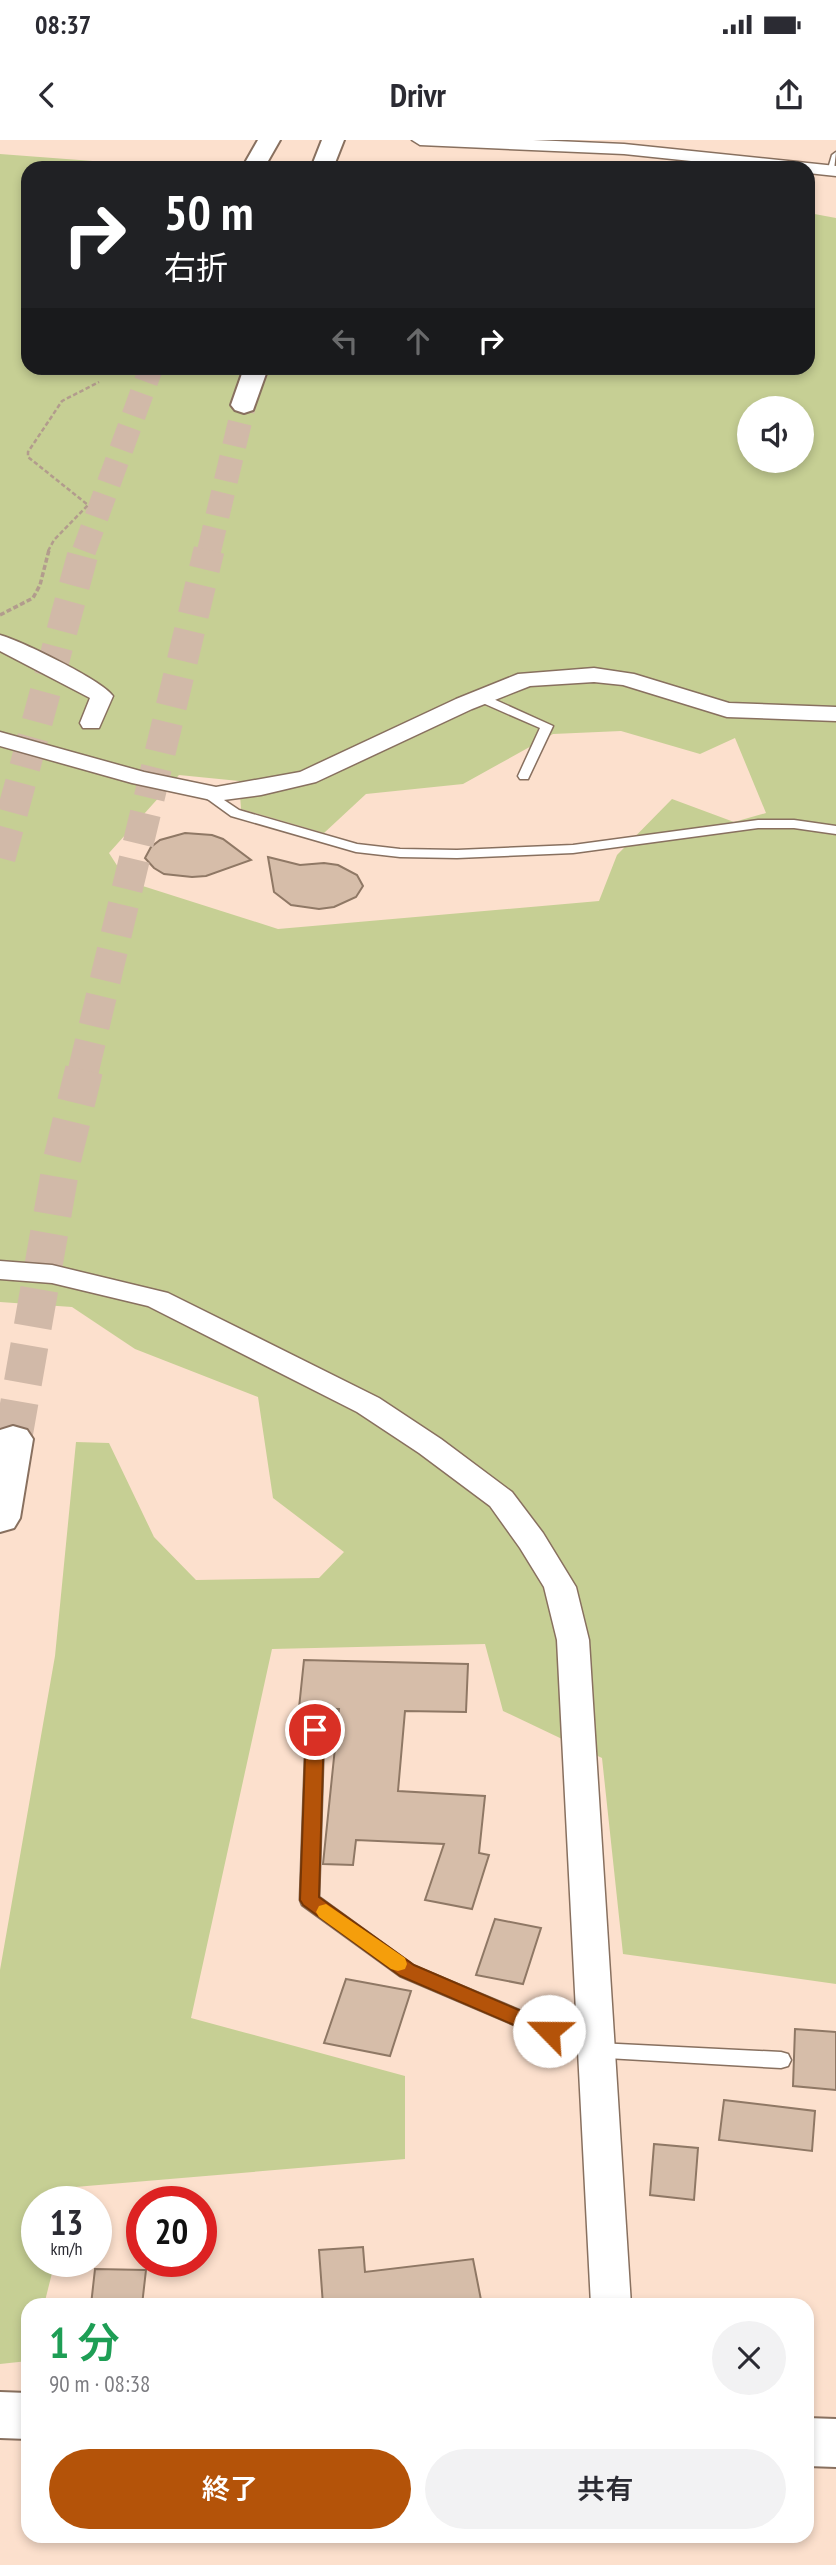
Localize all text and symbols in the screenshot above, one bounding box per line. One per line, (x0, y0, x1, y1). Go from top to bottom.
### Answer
text: 08:37 (35, 8, 91, 41)
text: Drivr (390, 74, 446, 116)
icon: back (28, 76, 66, 114)
icon: share (770, 76, 808, 114)
text: 50 m (164, 180, 253, 244)
icon: right (49, 189, 140, 280)
text: 右折 (164, 246, 228, 288)
icon: left (326, 322, 364, 360)
icon: ahead (399, 322, 437, 360)
icon: right (472, 322, 510, 360)
map controls (737, 396, 814, 473)
button: sound (737, 396, 814, 473)
pin (285, 1700, 345, 1760)
icon: arrive (296, 1711, 334, 1749)
position arrow (512, 1994, 586, 2068)
speed limit sign: 20 (126, 2186, 217, 2277)
text: 13 (50, 2199, 83, 2245)
text: km/h (51, 2237, 82, 2260)
text: 1 分 (49, 2315, 120, 2370)
button: close (712, 2321, 786, 2395)
text: 90 m · 08:38 (49, 2369, 150, 2398)
button: 終了 (49, 2449, 411, 2529)
button: 共有 (425, 2449, 786, 2529)

